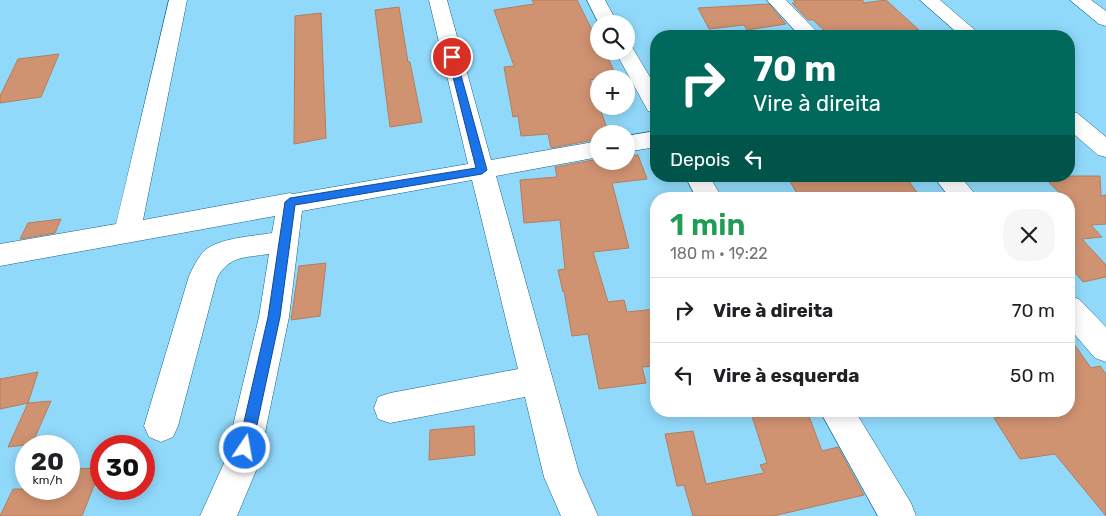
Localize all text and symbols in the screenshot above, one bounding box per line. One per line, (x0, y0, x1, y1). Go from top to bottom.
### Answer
map controls (590, 15, 635, 170)
button: search (590, 15, 635, 60)
pin (431, 36, 473, 78)
icon: arrive (438, 43, 466, 71)
text: 70 m (753, 48, 836, 90)
icon: right (670, 50, 735, 115)
button: + (590, 70, 635, 115)
text: Vire à direita (753, 90, 881, 117)
button: − (590, 125, 635, 170)
icon: left (740, 145, 768, 173)
text: Depois (670, 148, 730, 171)
text: 1 min (670, 207, 745, 243)
button: close (1003, 209, 1055, 261)
text: 180 m · 19:22 (670, 244, 768, 263)
icon: right (670, 296, 698, 324)
text: Vire à direita (713, 299, 833, 322)
text: 70 m (1012, 299, 1055, 322)
icon: left (670, 361, 698, 389)
text: Vire à esquerda (713, 364, 860, 387)
text: 50 m (1010, 364, 1055, 387)
position arrow (218, 421, 270, 473)
speed limit sign: 30 (90, 435, 155, 500)
text: 20 (31, 447, 64, 476)
text: km/h (33, 473, 62, 487)

